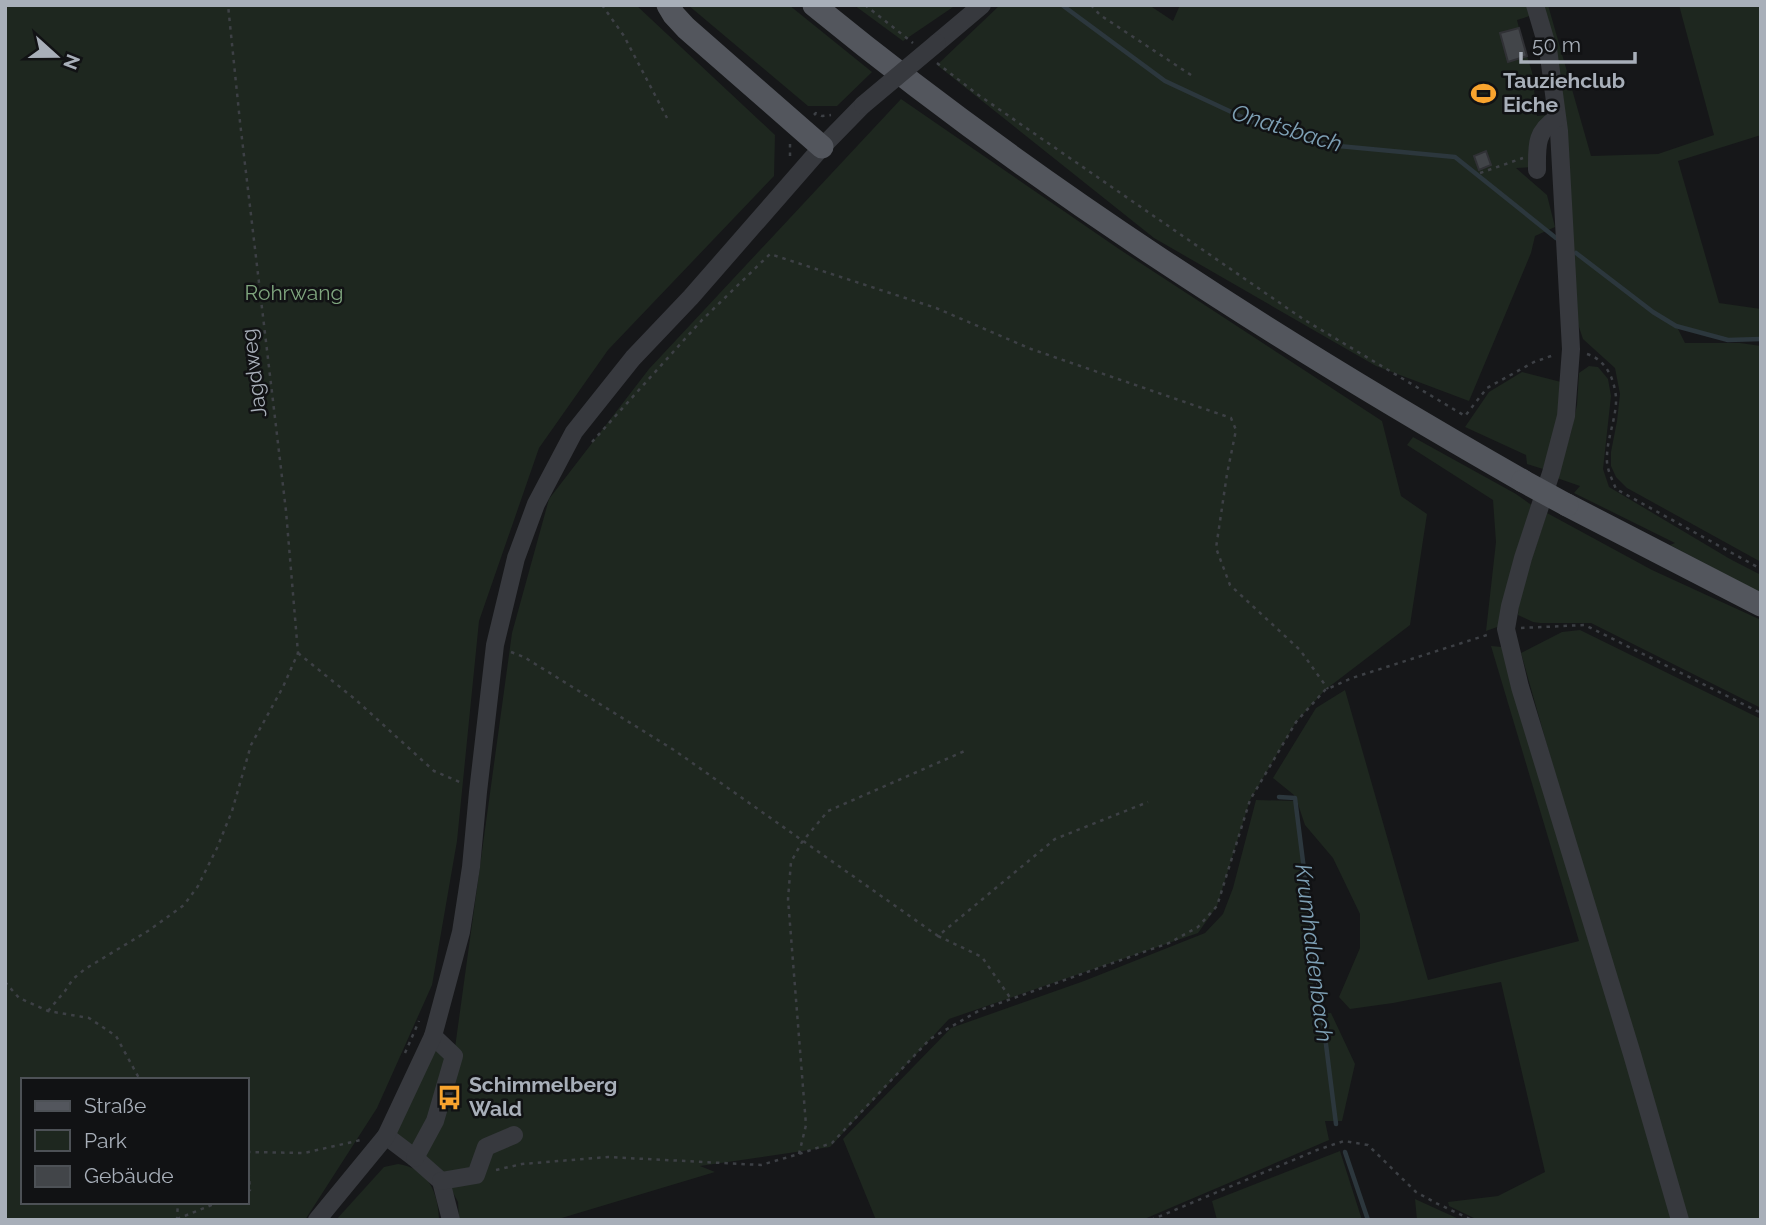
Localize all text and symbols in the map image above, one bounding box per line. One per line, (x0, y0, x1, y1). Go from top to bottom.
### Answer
north arrow (21, 21, 91, 91)
scale bar (1521, 21, 1635, 65)
text: 50 m (1532, 32, 1581, 57)
text: N (59, 51, 85, 73)
place label: Tauziehclub Eiche (1503, 68, 1625, 117)
sports icon: Tauziehclub Eiche (1469, 79, 1497, 107)
water label: Onatsbach (1229, 98, 1345, 157)
park label: Rohrwang (245, 280, 343, 305)
street label: Jagdweg (236, 327, 271, 419)
water label: Krumhaldenbach (1290, 862, 1339, 1044)
place label: Schimmelberg Wald (469, 1072, 617, 1121)
legend (21, 1078, 248, 1204)
bus stop icon: Schimmelberg Wald (435, 1083, 463, 1111)
text: Straße (84, 1093, 146, 1118)
text: Park (84, 1128, 127, 1153)
text: Gebäude (84, 1163, 174, 1188)

